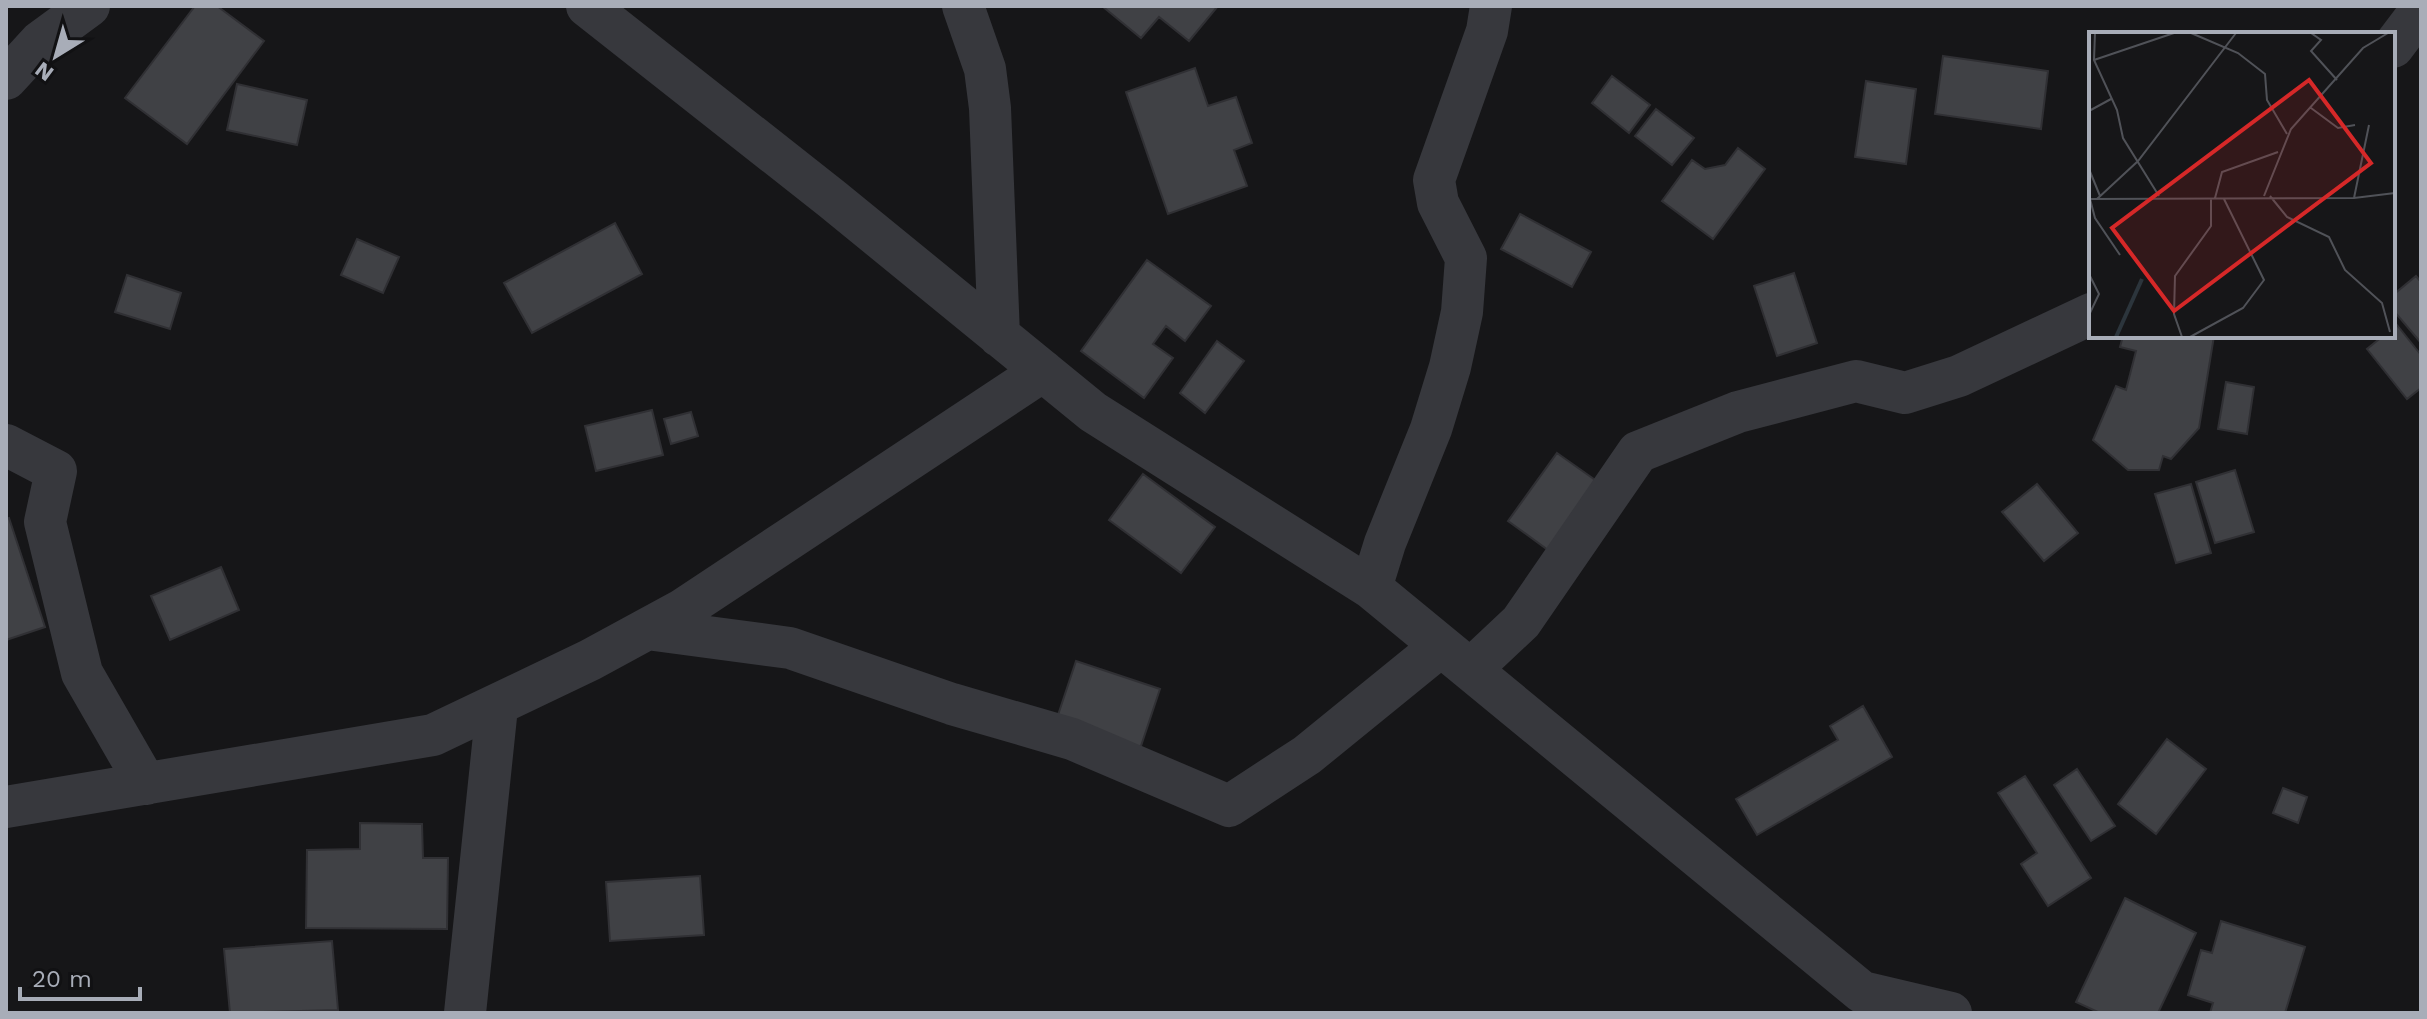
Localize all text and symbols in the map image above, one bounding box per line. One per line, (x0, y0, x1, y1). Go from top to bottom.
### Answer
north arrow (16, 16, 96, 96)
inset map (2089, 32, 2395, 338)
text: N (30, 57, 58, 86)
scale bar (20, 951, 140, 1001)
text: 20 m (32, 965, 92, 993)

